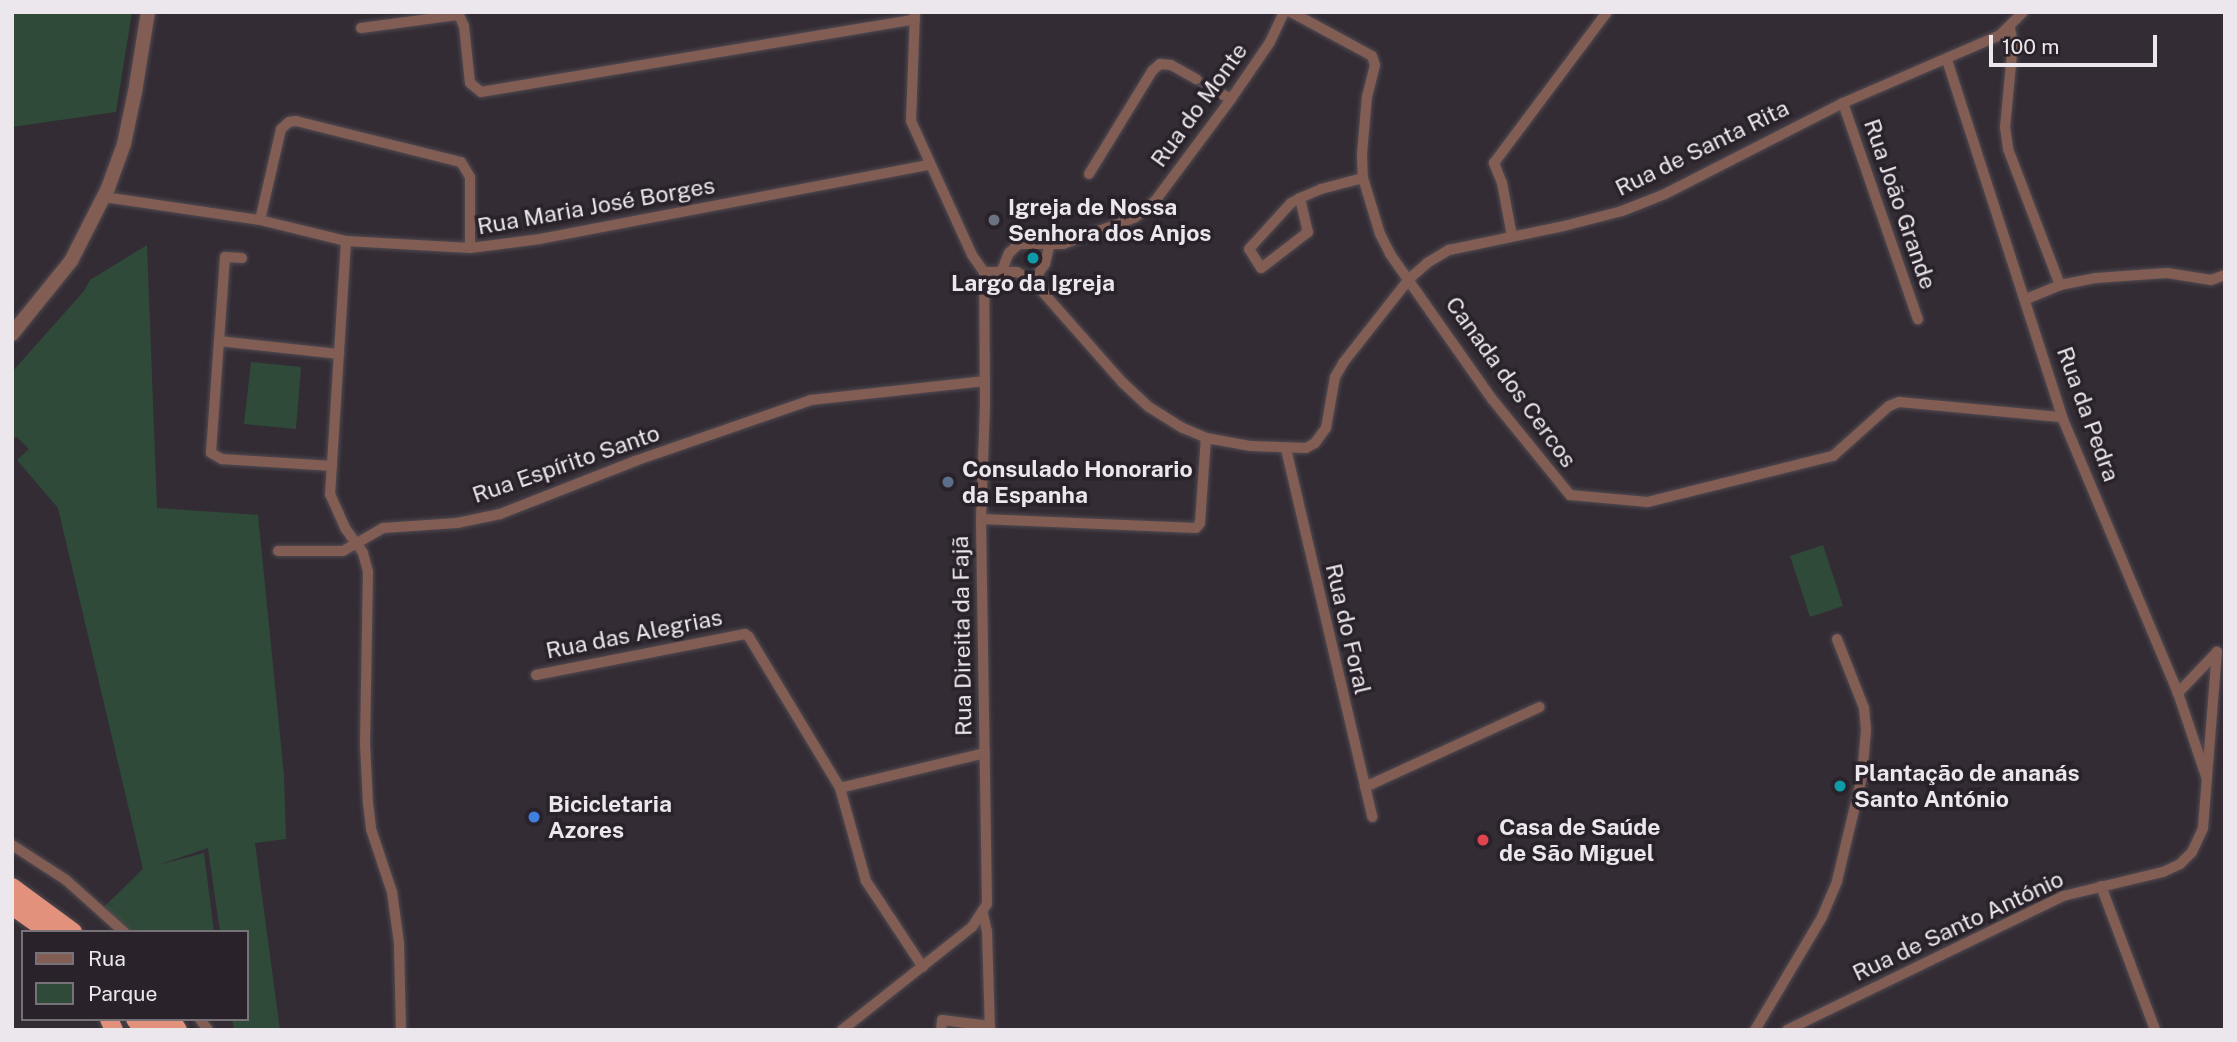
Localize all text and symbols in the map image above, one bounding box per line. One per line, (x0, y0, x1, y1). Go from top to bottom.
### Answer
scale bar (1992, 21, 2160, 65)
text: 100 m (2002, 34, 2059, 59)
street label: Rua do Monte (1145, 37, 1253, 173)
street label: Rua de Santa Rita (1611, 94, 1793, 202)
street label: Rua João Grande (1858, 115, 1942, 293)
street label: Rua Maria José Borges (475, 172, 717, 240)
place label: Igreja de Nossa Senhora dos Anjos (1008, 193, 1212, 247)
marker: Igreja de Nossa Senhora dos Anjos (986, 212, 1002, 228)
marker: Largo da Igreja (1025, 250, 1041, 266)
place label: Largo da Igreja (951, 269, 1115, 297)
street label: Canada dos Cercos (1440, 291, 1582, 473)
street label: Rua da Pedra (2051, 343, 2125, 485)
street label: Rua Espírito Santo (469, 419, 663, 509)
place label: Consulado Honorario da Espanha (962, 455, 1193, 509)
marker: Consulado Honorario da Espanha (940, 474, 956, 490)
street label: Rua Direita da Fajã (946, 536, 978, 736)
street label: Rua do Foral (1319, 561, 1377, 697)
street label: Rua das Alegrias (543, 603, 725, 665)
place label: Plantação de ananás Santo António (1854, 759, 2080, 813)
marker: Plantação de ananás Santo António (1832, 778, 1848, 794)
place label: Bicicletaria Azores (548, 790, 672, 844)
marker: Bicicletaria Azores (526, 809, 542, 825)
place label: Casa de Saúde de São Miguel (1499, 813, 1661, 867)
marker: Casa de Saúde de São Miguel (1473, 830, 1493, 850)
street label: Rua de Santo António (1848, 865, 2068, 987)
legend (21, 930, 248, 1021)
text: Rua (88, 946, 126, 971)
text: Parque (88, 981, 157, 1006)

